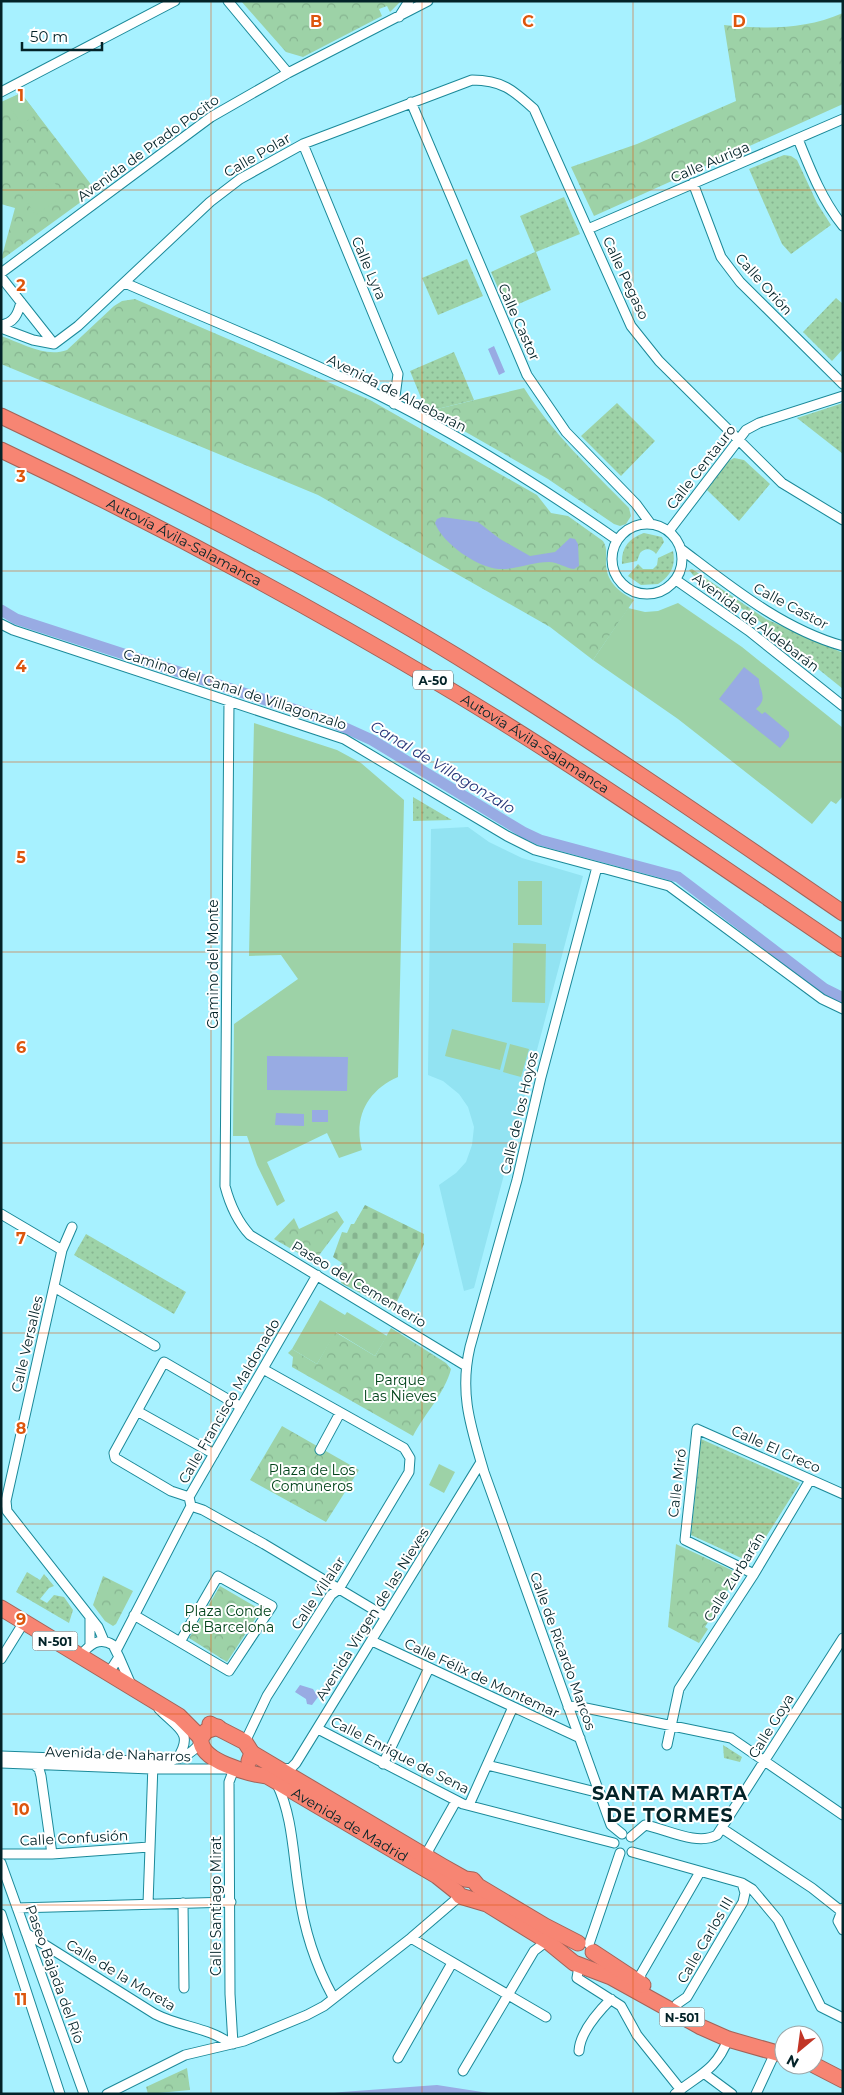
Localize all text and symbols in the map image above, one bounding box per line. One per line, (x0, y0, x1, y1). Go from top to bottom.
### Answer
text: B (310, 12, 322, 31)
text: C (522, 12, 534, 31)
text: D (732, 12, 746, 31)
scale bar (22, 20, 102, 52)
text: 50 m (30, 27, 68, 46)
text: 1 (18, 86, 24, 105)
street label: Avenida de Prado Pocito (74, 90, 223, 206)
street label: Calle Polar (220, 129, 294, 181)
street label: Calle Auriga (668, 137, 752, 187)
street label: Calle Lyra (348, 234, 390, 302)
street label: Calle Pegaso (599, 234, 653, 323)
street label: Calle Orión (732, 249, 796, 319)
text: 2 (16, 276, 26, 295)
street label: Calle Castor (494, 281, 544, 364)
street label: Avenida de Aldebarán (324, 350, 470, 436)
street label: Calle Centauro (662, 421, 740, 513)
text: 3 (15, 467, 26, 486)
street label: Autovía Ávila-Salamanca (104, 494, 265, 590)
street label: Avenida de Aldebarán (689, 568, 823, 676)
street label: Calle Castor (750, 579, 832, 633)
street label: Camino del Canal de Villagonzalo (121, 644, 349, 734)
text: 4 (15, 657, 27, 676)
road number: A-50 (413, 670, 453, 690)
street label: Autovía Ávila-Salamanca (458, 690, 613, 797)
water label: Canal de Villagonzalo (367, 716, 519, 818)
text: 5 (16, 848, 26, 867)
street label: Camino del Monte (204, 899, 222, 1029)
text: 6 (16, 1038, 26, 1057)
street label: Calle de los Hoyos (496, 1050, 542, 1176)
text: 7 (16, 1229, 26, 1248)
street label: Paseo del Cementerio (288, 1237, 430, 1331)
street label: Calle Versalles (7, 1294, 47, 1394)
street label: Calle Francisco Maldonado (174, 1315, 284, 1487)
park label: Parque Las Nieves (363, 1371, 437, 1405)
text: 8 (16, 1419, 26, 1438)
street label: Calle El Greco (729, 1421, 824, 1477)
street label: Calle Miró (664, 1447, 690, 1518)
park label: Plaza de Los Comuneros (269, 1461, 355, 1495)
street label: Avenida Virgen de las Nieves (311, 1524, 433, 1704)
street label: Calle Zurbarán (699, 1529, 769, 1625)
street label: Calle Villalar (287, 1553, 349, 1633)
street label: Calle de Ricardo Marcos (526, 1569, 600, 1733)
park label: Plaza Conde de Barcelona (182, 1602, 274, 1636)
text: 9 (16, 1610, 26, 1629)
road number: N-501 (32, 1632, 78, 1650)
street label: Calle Félix de Montemar (401, 1634, 563, 1722)
street label: Calle Goya (744, 1690, 798, 1762)
street label: Calle Enrique de Sena (328, 1712, 472, 1798)
street label: Avenida de Naharros (45, 1742, 191, 1766)
district label: SANTA MARTA DE TORMES (592, 1782, 748, 1827)
street label: Avenida de Madrid (288, 1784, 411, 1866)
text: 10 (12, 1800, 30, 1819)
street label: Calle Confusión (19, 1826, 129, 1850)
street label: Calle Santiago Mirat (207, 1836, 225, 1976)
street label: Calle Carlos III (673, 1893, 737, 1987)
street label: Paseo Bajada del Río (22, 1902, 89, 2046)
street label: Calle de la Moreta (63, 1935, 179, 2015)
text: 11 (15, 1990, 27, 2009)
road number: N-501 (660, 2008, 704, 2026)
north arrow (774, 2025, 824, 2075)
text: N (783, 2051, 802, 2072)

